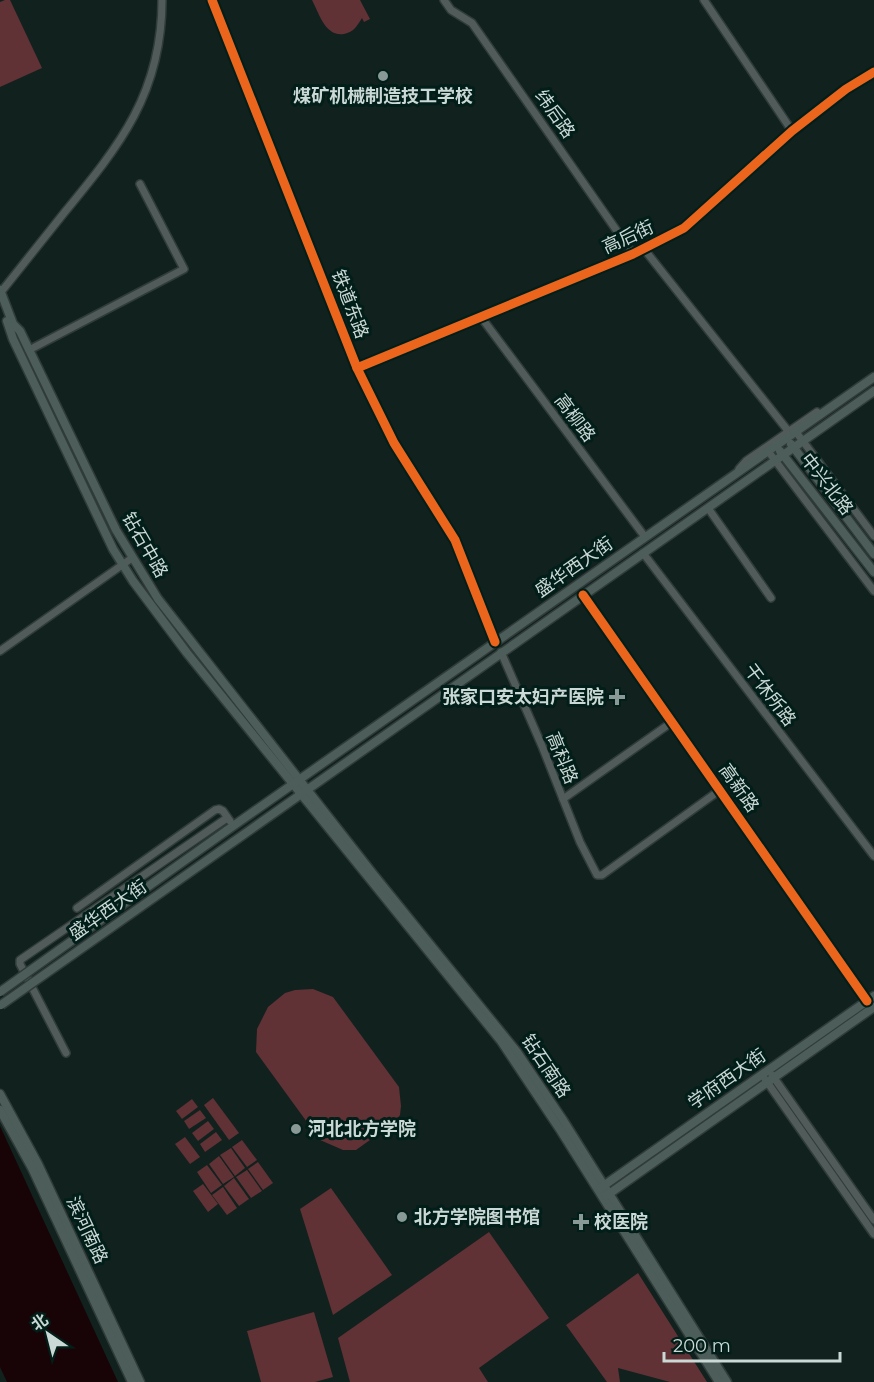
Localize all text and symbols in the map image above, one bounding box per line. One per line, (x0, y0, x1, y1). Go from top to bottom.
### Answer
marker: 煤矿机械制造技工学校 (376, 69, 390, 83)
place label: 煤矿机械制造技工学校 (293, 85, 473, 107)
street label: 纬后路 (531, 86, 579, 142)
street label: 高后街 (599, 216, 657, 258)
street label: 铁道东路 (327, 266, 373, 342)
street label: 高柳路 (550, 390, 600, 446)
street label: 中兴北路 (796, 449, 858, 519)
street label: 钻石中路 (117, 508, 173, 582)
street label: 盛华西大街 (531, 532, 617, 602)
street label: 干休所路 (740, 660, 800, 730)
place label: 张家口安太妇产医院 (442, 686, 604, 708)
marker: 张家口安太妇产医院 (608, 688, 626, 706)
street label: 高科路 (542, 729, 582, 787)
street label: 高新路 (715, 760, 763, 816)
street label: 盛华西大街 (65, 875, 151, 945)
street label: 钻石南路 (517, 1030, 575, 1102)
street label: 学府西大街 (684, 1044, 770, 1114)
place label: 河北北方学院 (308, 1118, 416, 1140)
marker: 河北北方学院 (289, 1122, 303, 1136)
street label: 滨河南路 (62, 1193, 112, 1267)
place label: 北方学院图书馆 (414, 1206, 540, 1228)
marker: 北方学院图书馆 (395, 1210, 409, 1224)
place label: 校医院 (594, 1211, 648, 1233)
marker: 校医院 (572, 1213, 590, 1231)
north arrow (18, 1304, 78, 1364)
text: 北 (28, 1310, 52, 1334)
scale bar (664, 1325, 840, 1363)
text: 200 m (673, 1335, 731, 1357)

